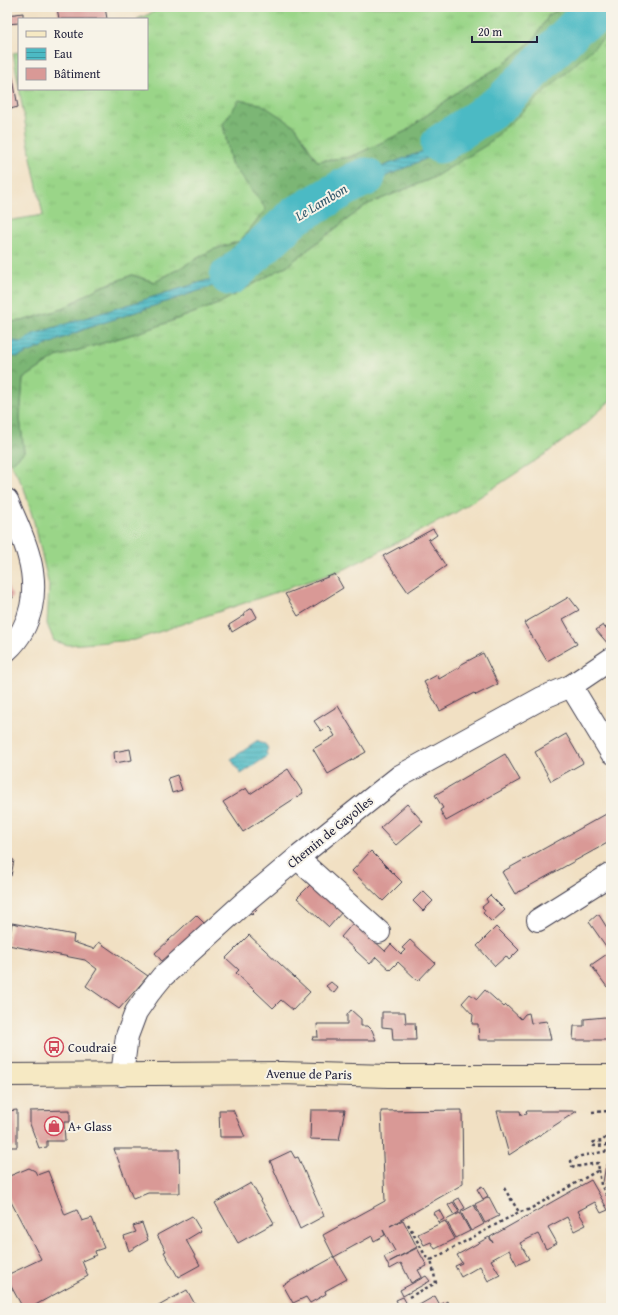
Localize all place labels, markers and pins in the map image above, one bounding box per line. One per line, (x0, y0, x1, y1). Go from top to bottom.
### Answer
bus stop icon: Coudraie (43, 1036, 65, 1058)
place label: Coudraie (68, 1038, 117, 1057)
shop icon: A+ Glass (43, 1115, 65, 1137)
place label: A+ Glass (68, 1117, 112, 1136)

